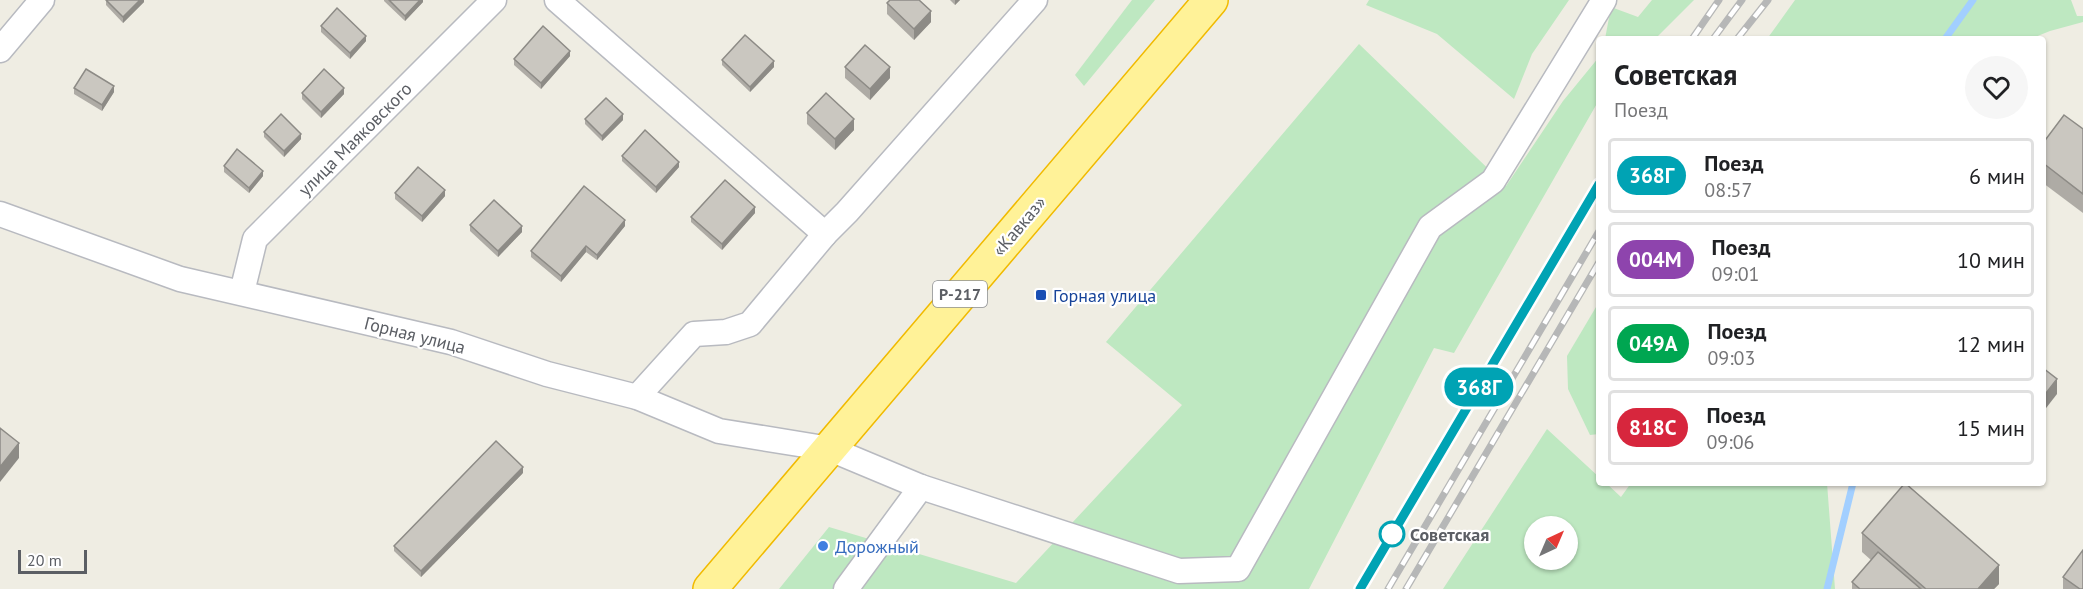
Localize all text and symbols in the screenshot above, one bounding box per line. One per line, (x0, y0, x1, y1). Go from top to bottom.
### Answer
text: Советская (1614, 56, 1737, 93)
button: heart (1965, 56, 2028, 119)
street label: улица Маяковского (293, 77, 417, 201)
text: Поезд (1614, 97, 1668, 123)
text: Поезд (1704, 149, 1763, 177)
text: 368Г (1629, 162, 1674, 189)
text: 6 мин (1969, 162, 2025, 190)
text: 08:57 (1704, 177, 1752, 203)
street label: «Кавказ» (987, 191, 1051, 261)
text: Поезд (1712, 233, 1771, 261)
text: 004М (1629, 246, 1682, 273)
text: 10 мин (1957, 246, 2025, 274)
text: 09:01 (1712, 261, 1760, 287)
road number: Р-217 (933, 281, 987, 307)
place label: Горная улица (1053, 284, 1156, 307)
marker: Горная улица (1034, 288, 1048, 302)
street label: Горная улица (362, 311, 468, 359)
text: Поезд (1707, 317, 1767, 345)
text: 049А (1629, 330, 1677, 357)
text: 12 мин (1957, 330, 2025, 358)
text: 09:03 (1707, 345, 1755, 371)
line badge: 368Г (1437, 368, 1521, 406)
text: 368Г (1456, 374, 1502, 401)
text: Поезд (1706, 401, 1766, 429)
text: 818С (1629, 414, 1676, 441)
text: 15 мин (1957, 414, 2025, 442)
text: 09:06 (1706, 429, 1754, 455)
north arrow (1524, 516, 1578, 570)
map controls (1524, 516, 1578, 570)
marker: Советская (1379, 521, 1405, 547)
place label: Советская (1410, 523, 1489, 546)
place label: Дорожный (835, 535, 919, 558)
marker: Дорожный (816, 539, 830, 553)
scale bar (18, 547, 87, 574)
text: 20 m (27, 550, 62, 570)

